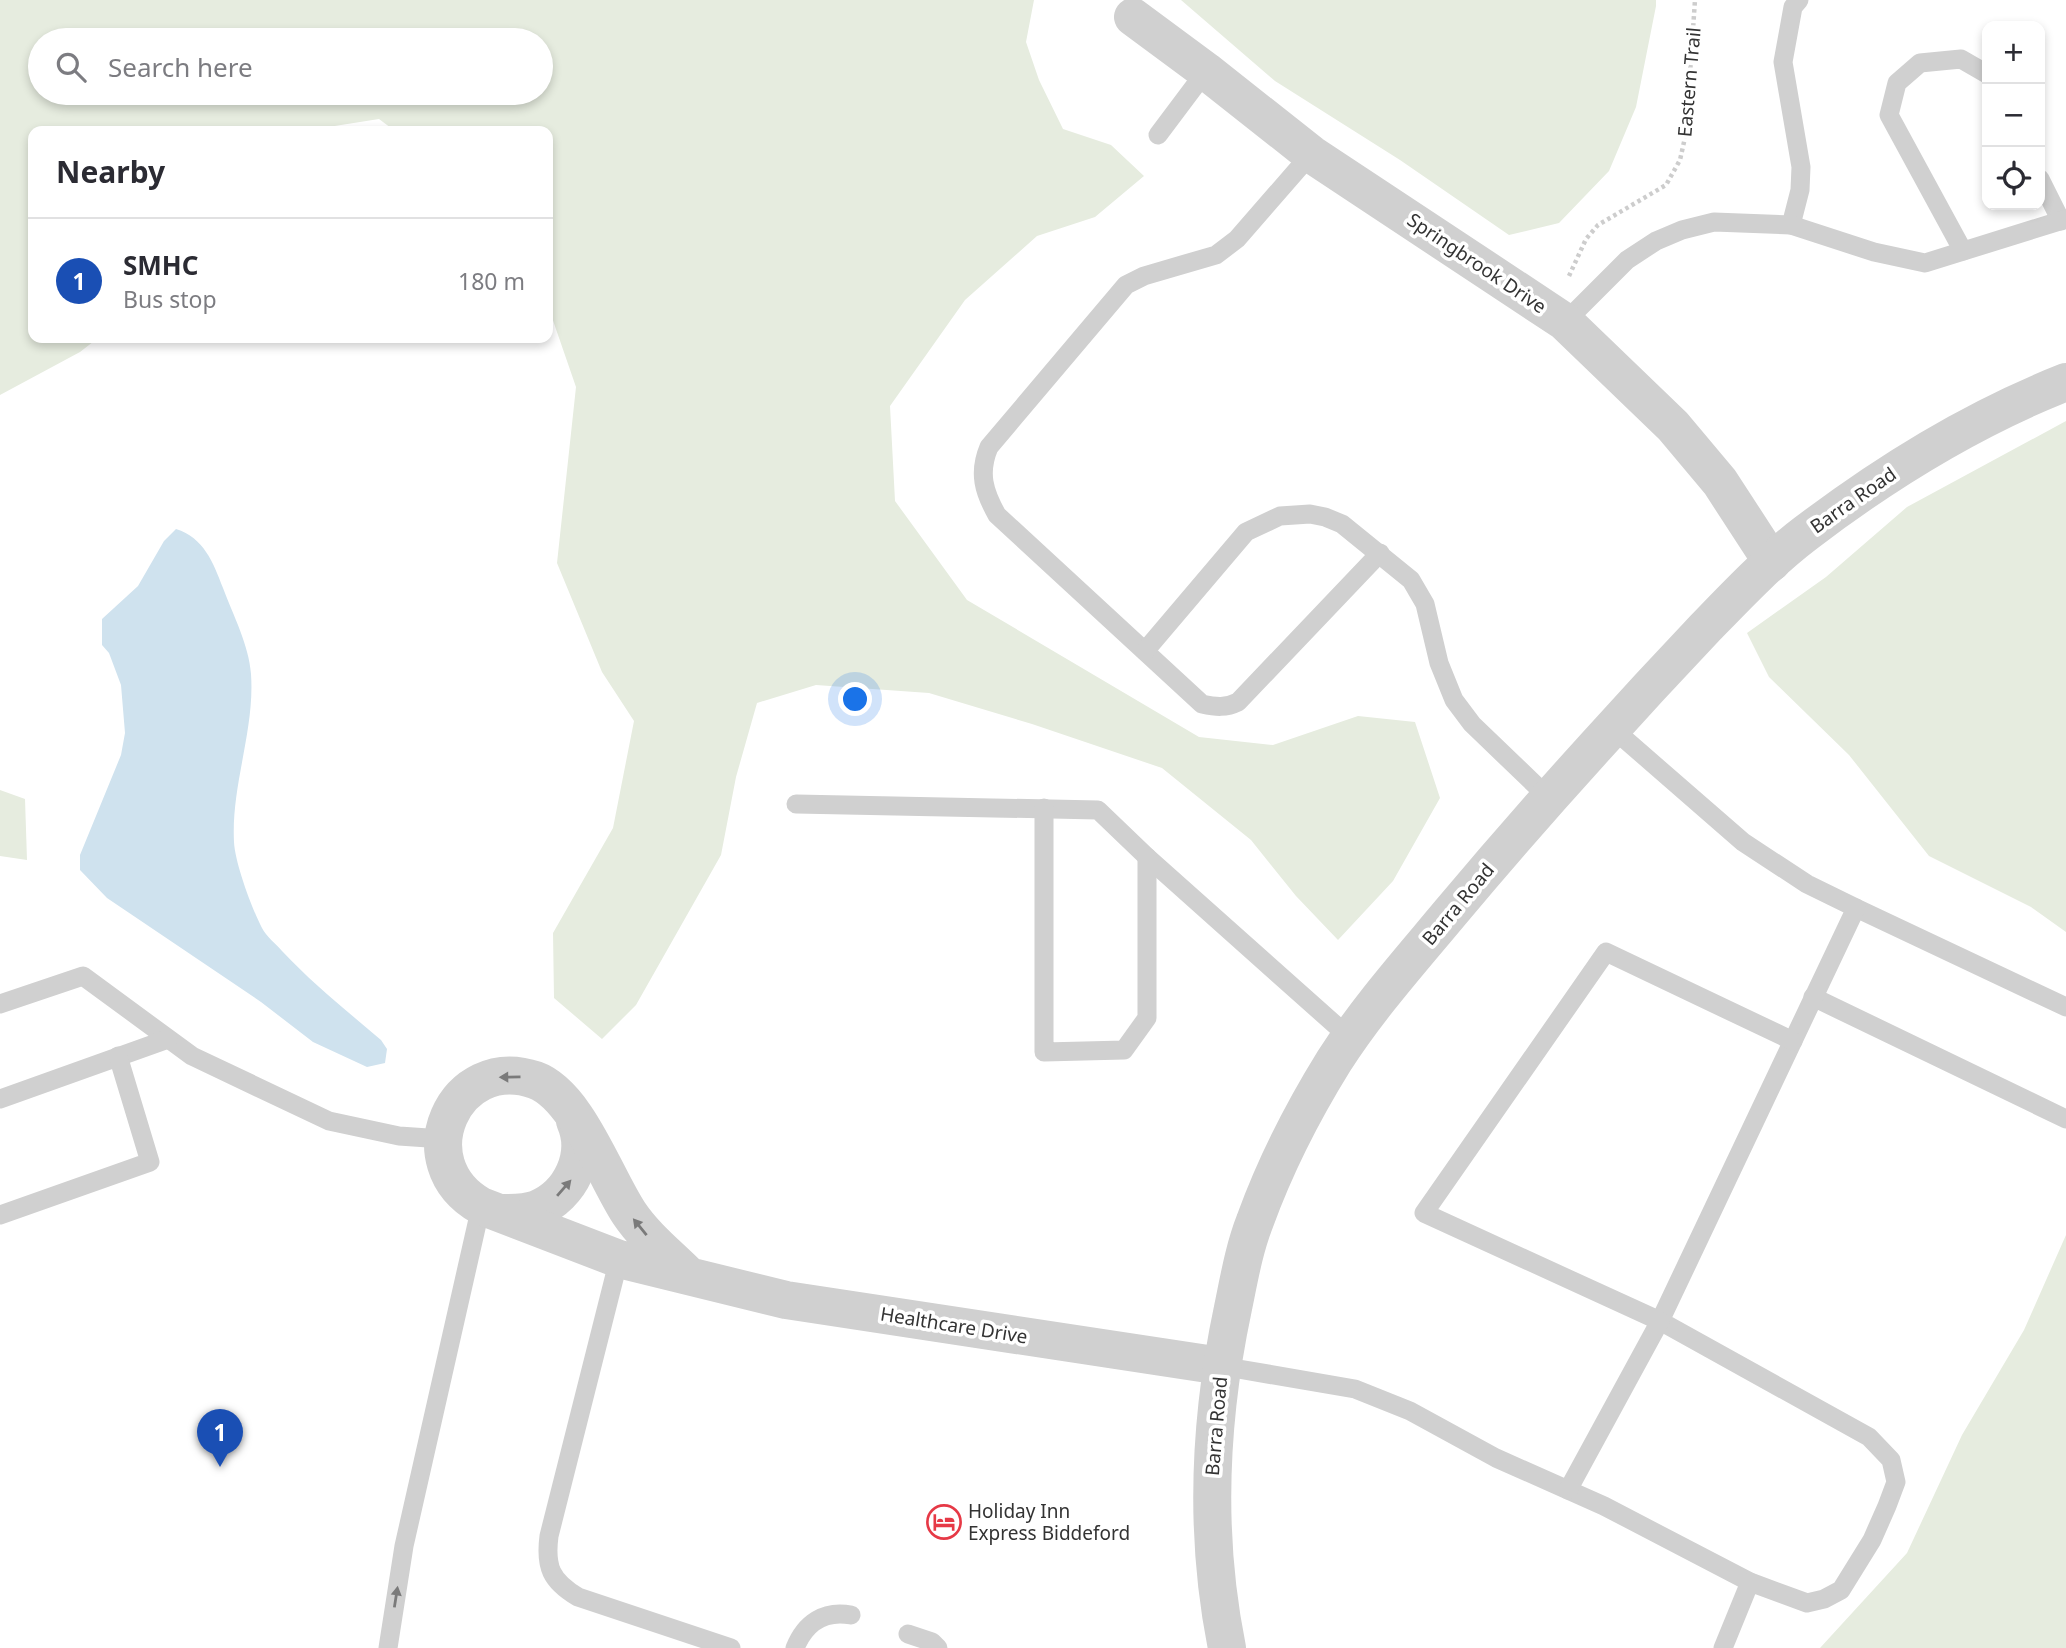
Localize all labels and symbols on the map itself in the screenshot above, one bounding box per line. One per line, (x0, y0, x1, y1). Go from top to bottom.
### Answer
street label: Eastern Trail (1671, 26, 1707, 138)
street label: Springbrook Drive (1402, 207, 1552, 319)
street label: Barra Road (1805, 461, 1901, 539)
your location (838, 682, 872, 716)
street label: Barra Road (1416, 857, 1500, 951)
one-way arrow (499, 1072, 521, 1083)
one-way arrow (556, 1180, 571, 1198)
one-way arrow (633, 1218, 648, 1235)
street label: Healthcare Drive (878, 1301, 1030, 1349)
street label: Barra Road (1199, 1375, 1233, 1477)
pin: 1 (197, 1409, 243, 1467)
place label: Holiday Inn Express Biddeford (968, 1498, 1130, 1546)
hotel icon: Holiday Inn Express Biddeford (925, 1503, 963, 1541)
one-way arrow (391, 1586, 402, 1608)

